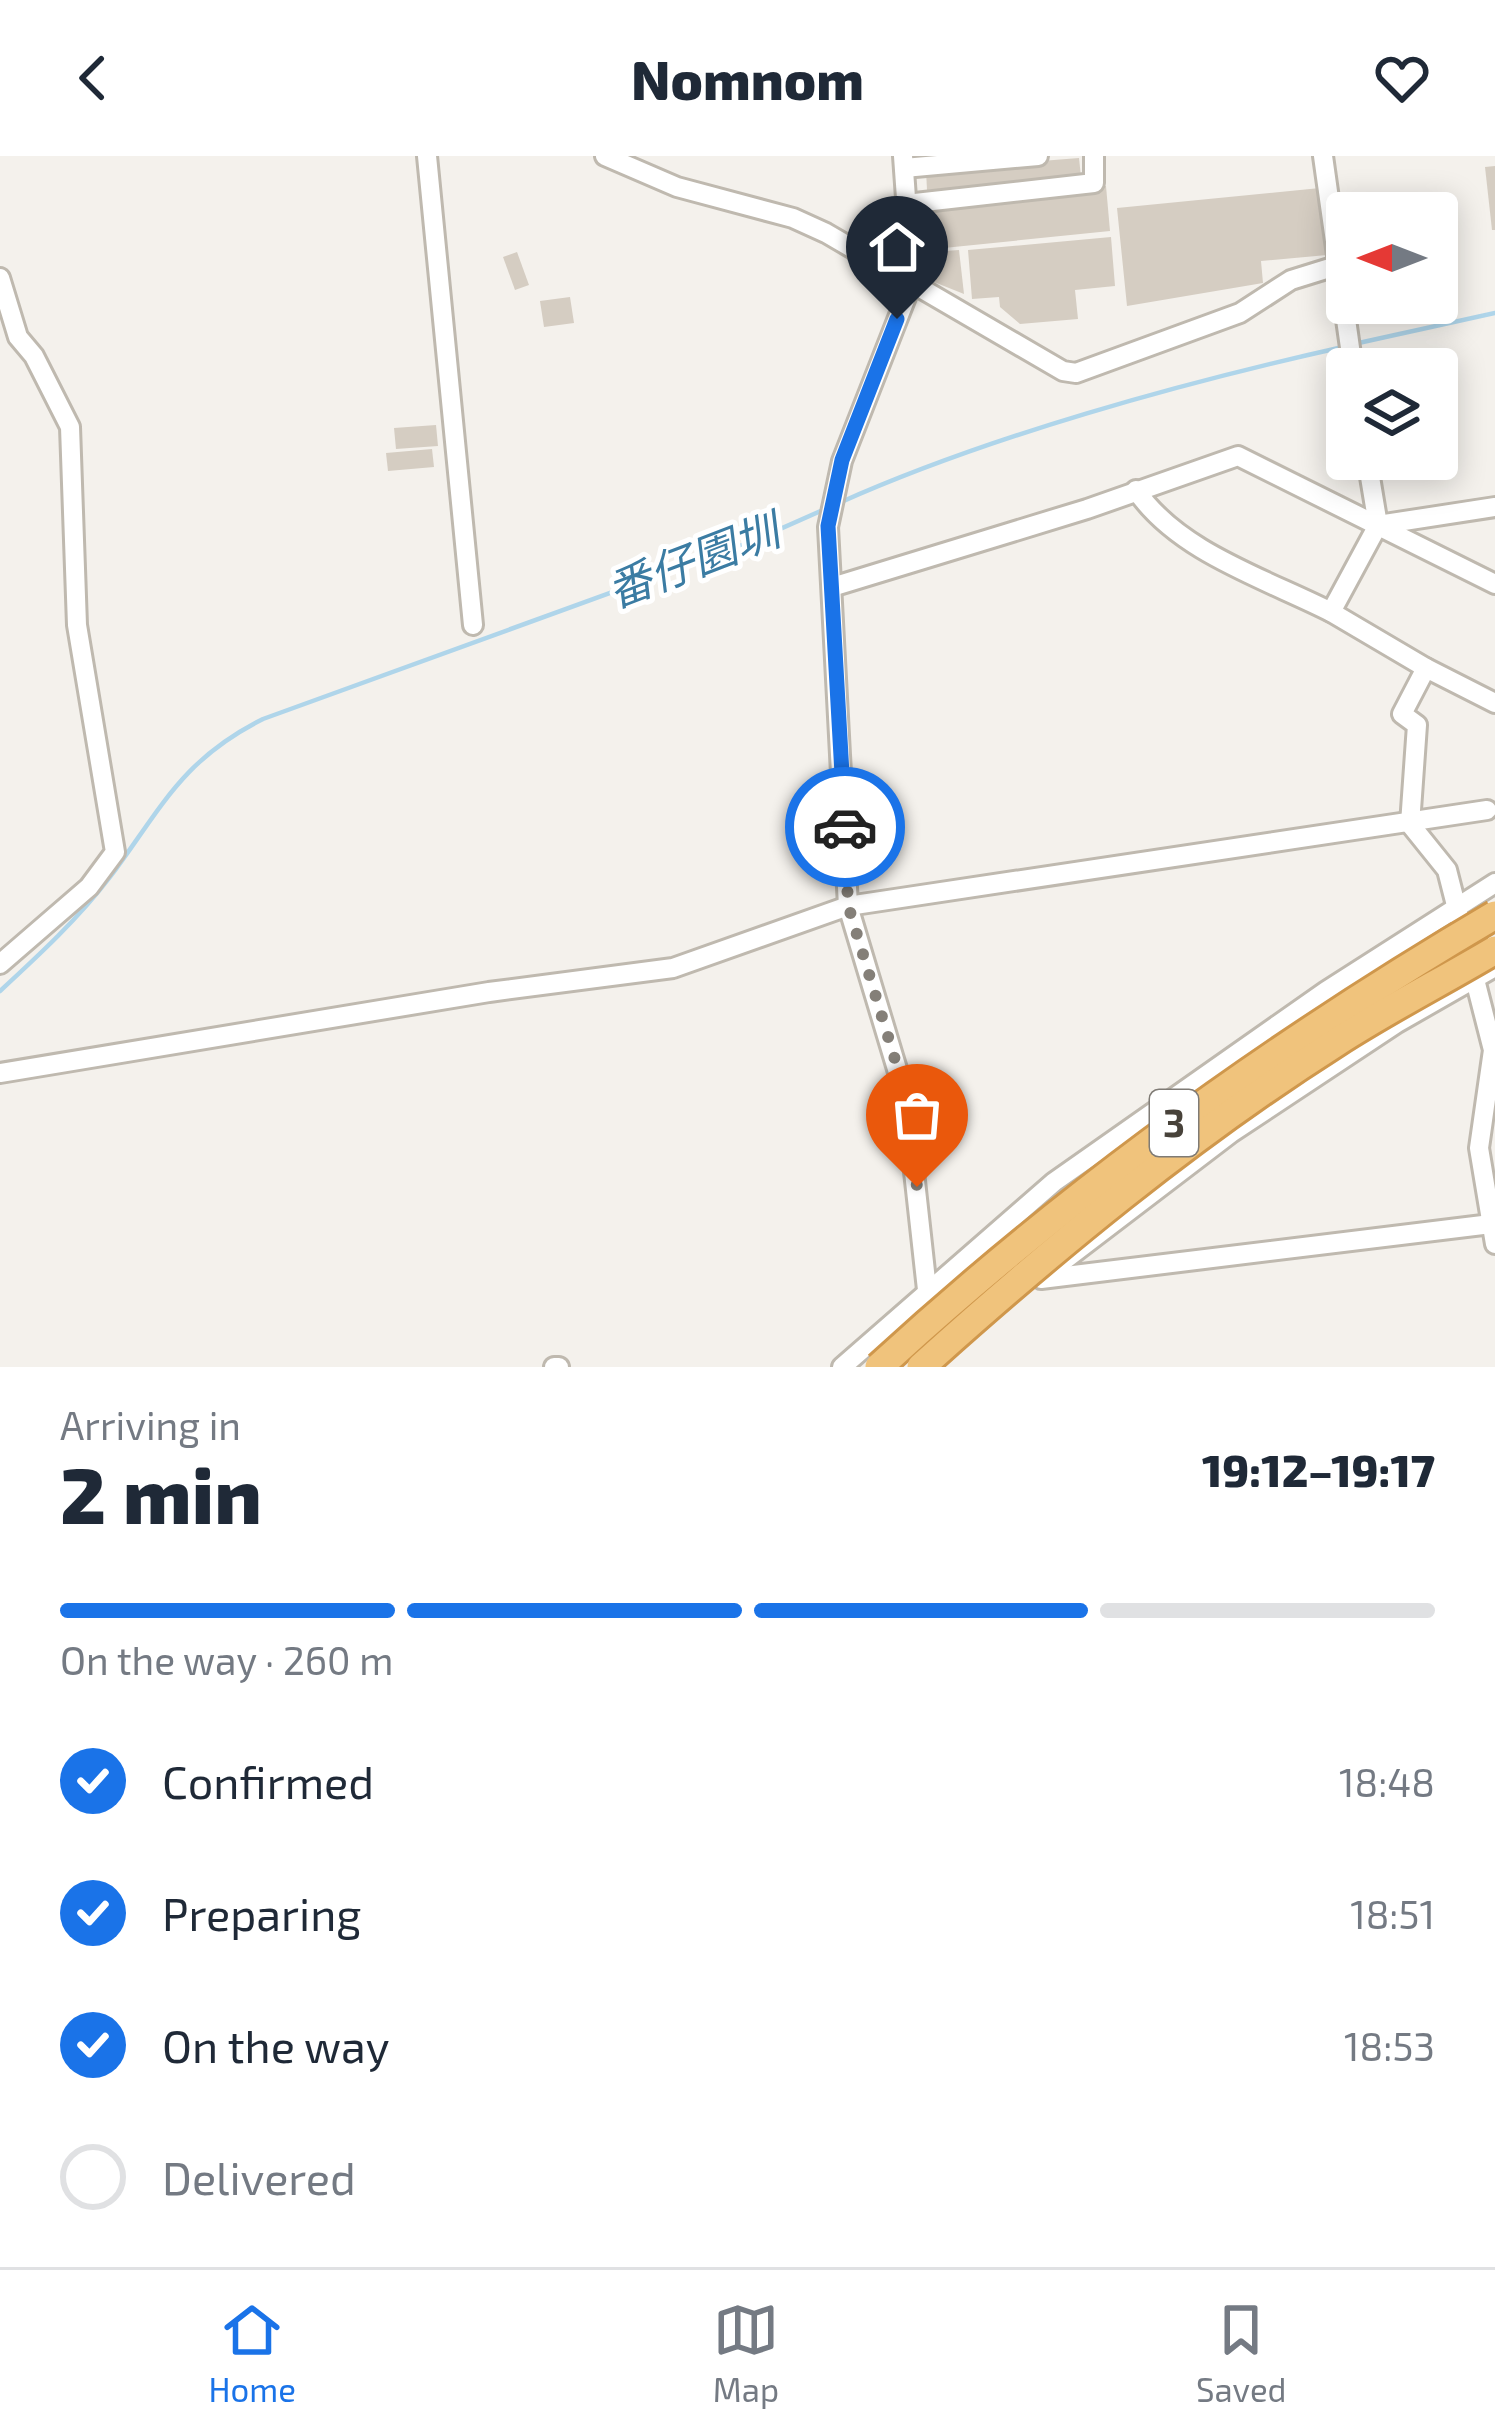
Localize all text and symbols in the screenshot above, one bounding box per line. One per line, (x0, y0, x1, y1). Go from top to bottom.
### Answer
icon: back (60, 45, 126, 111)
icon: heart (1369, 45, 1435, 111)
text: Nomnom (631, 46, 864, 111)
north arrow (1326, 192, 1458, 324)
map controls (1326, 192, 1458, 480)
pin (846, 196, 948, 319)
icon: home (864, 214, 930, 280)
button: layers (1326, 348, 1458, 480)
water label: 番仔園圳 (599, 500, 792, 617)
courier (785, 767, 905, 887)
icon: car (812, 794, 878, 860)
pin (866, 1064, 968, 1187)
icon: bag (884, 1082, 950, 1148)
road number: 3 (1150, 1090, 1198, 1156)
text: Arriving in (60, 1401, 241, 1448)
text: 19:12–19:17 (1202, 1442, 1435, 1496)
text: 2 min (60, 1446, 262, 1540)
text: On the way · 260 m (60, 1636, 394, 1683)
icon: check (60, 1748, 126, 1814)
text: Confirmed (162, 1754, 374, 1808)
text: 18:48 (1339, 1758, 1435, 1805)
icon: check (60, 1880, 126, 1946)
text: Preparing (162, 1886, 361, 1940)
text: 18:51 (1350, 1890, 1435, 1937)
icon: check (60, 2012, 126, 2078)
text: On the way (162, 2018, 389, 2072)
text: 18:53 (1344, 2022, 1435, 2069)
text: Delivered (162, 2150, 356, 2204)
tab: Home (208, 2297, 296, 2409)
tab: Map (713, 2297, 779, 2409)
tab: Saved (1196, 2297, 1287, 2409)

